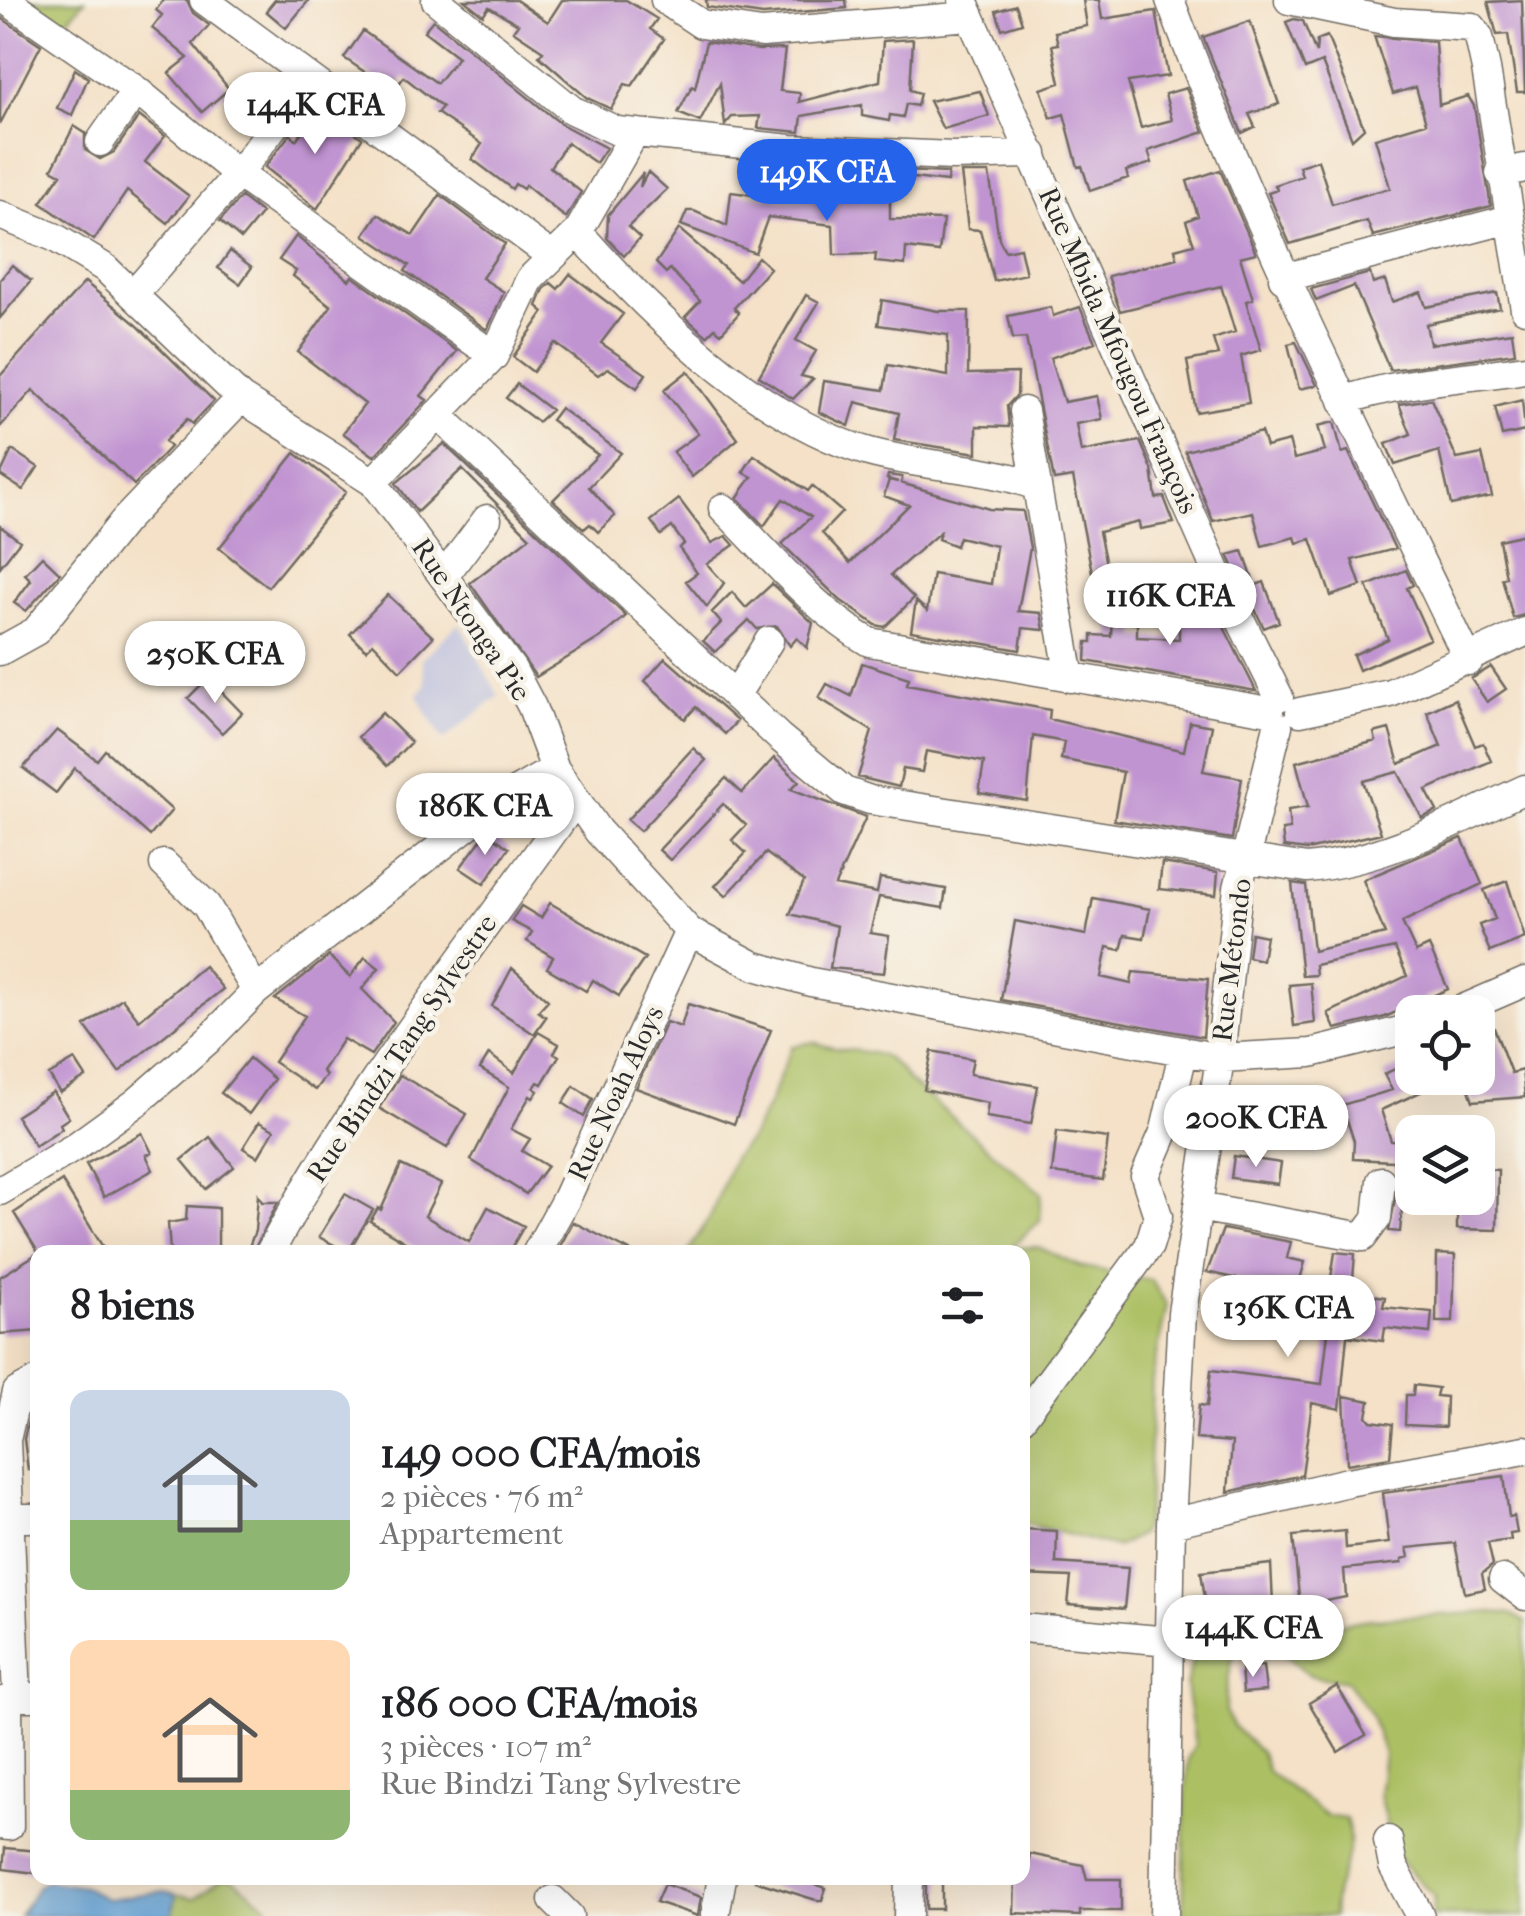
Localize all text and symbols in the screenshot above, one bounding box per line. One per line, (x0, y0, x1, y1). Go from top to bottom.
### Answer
pin: 144K CFA (212, 72, 418, 157)
text: 144K CFA (246, 86, 384, 123)
pin: 149K CFA (724, 139, 930, 224)
text: 149K CFA (759, 153, 895, 190)
street label: Rue Mbida Mfougou François (1032, 182, 1206, 518)
street label: Rue Ntonga Pie (405, 532, 538, 707)
pin: 116K CFA (1067, 563, 1273, 648)
text: 116K CFA (1105, 577, 1235, 614)
pin: 250K CFA (112, 621, 318, 706)
text: 250K CFA (147, 635, 283, 672)
pin: 186K CFA (382, 773, 588, 858)
text: 186K CFA (418, 787, 552, 824)
street label: Rue Métondo (1205, 877, 1258, 1044)
street label: Rue Bindzi Tang Sylvestre (299, 908, 504, 1188)
map controls (1395, 995, 1495, 1215)
button: locate (1395, 995, 1495, 1095)
street label: Rue Noah Aloys (561, 1000, 670, 1186)
pin: 200K CFA (1153, 1085, 1359, 1170)
text: 200K CFA (1186, 1099, 1326, 1136)
button: layers (1395, 1115, 1495, 1215)
pin: 136K CFA (1185, 1275, 1391, 1360)
icon: filters (935, 1278, 990, 1333)
text: 8 biens (70, 1281, 195, 1330)
text: 136K CFA (1223, 1289, 1353, 1326)
text: 149 000 CFA/mois (380, 1429, 701, 1478)
icon: home (150, 1430, 270, 1550)
text: 2 pièces · 76 m² (380, 1478, 583, 1515)
text: Appartement (380, 1515, 563, 1552)
pin: 144K CFA (1150, 1595, 1356, 1680)
text: 144K CFA (1184, 1609, 1322, 1646)
text: 186 000 CFA/mois (380, 1679, 698, 1728)
icon: home (150, 1680, 270, 1800)
text: 3 pièces · 107 m² (380, 1728, 591, 1765)
text: Rue Bindzi Tang Sylvestre (380, 1765, 741, 1802)

